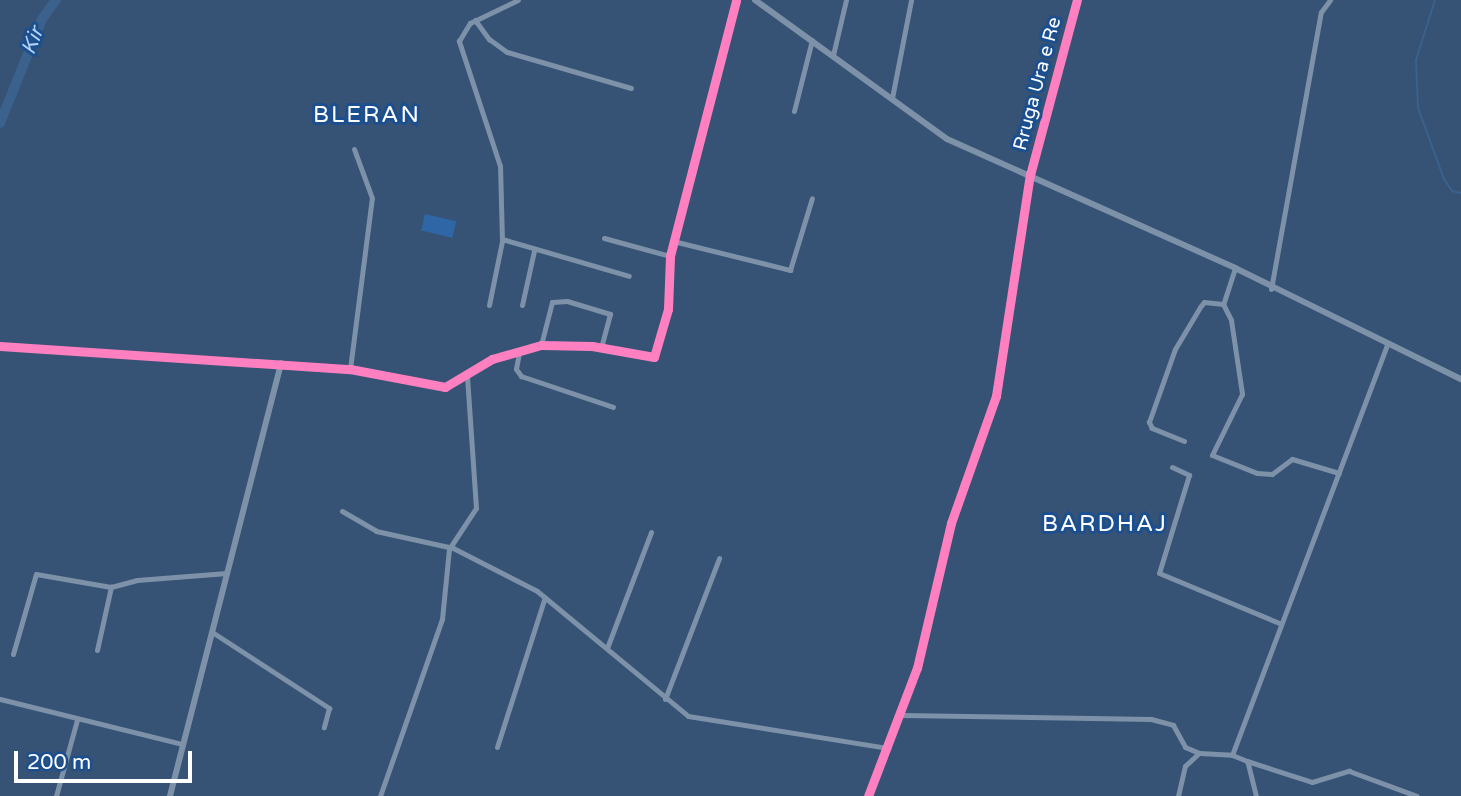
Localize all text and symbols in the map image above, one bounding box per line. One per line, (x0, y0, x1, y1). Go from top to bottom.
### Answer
street label: Rruga Ura e Re (1009, 15, 1067, 153)
water label: Kir (16, 24, 50, 58)
district label: BLERAN (314, 101, 420, 129)
district label: BARDHAJ (1043, 510, 1167, 538)
scale bar (18, 736, 196, 780)
text: 200 m (27, 750, 91, 775)

